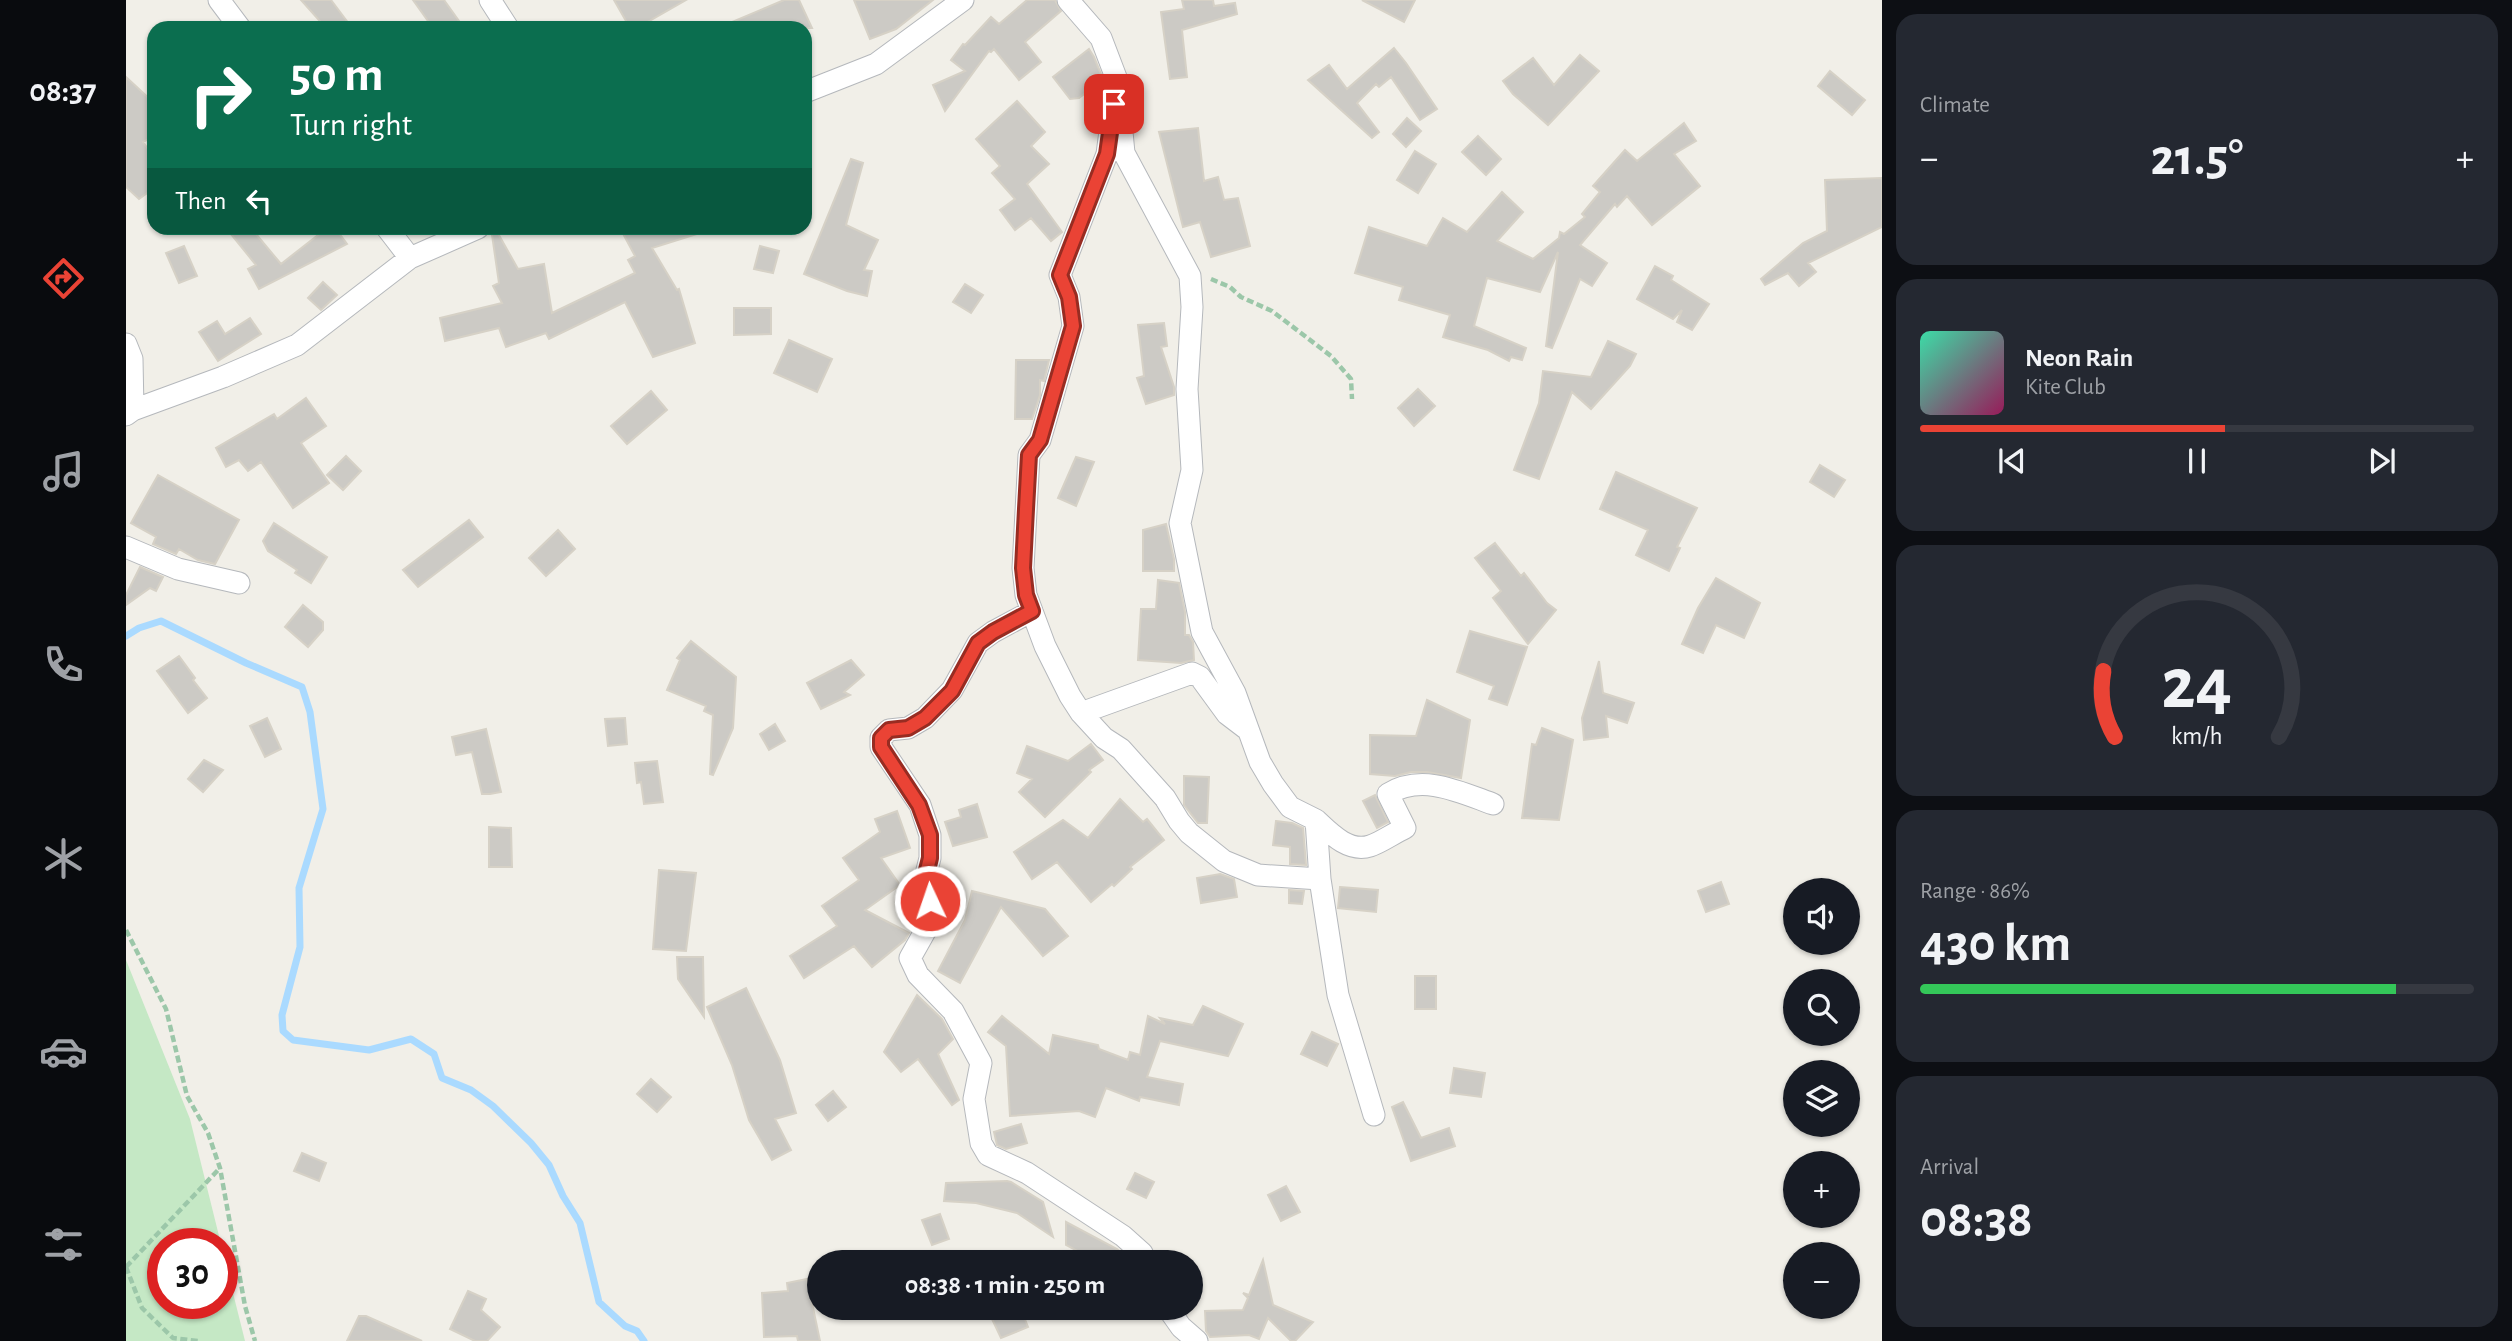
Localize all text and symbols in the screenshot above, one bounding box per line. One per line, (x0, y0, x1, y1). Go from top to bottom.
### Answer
icon: right (175, 49, 266, 140)
text: 50 m (290, 51, 384, 100)
pin (1084, 74, 1144, 134)
text: 08:37 (29, 75, 97, 107)
icon: arrive (1095, 85, 1133, 123)
text: Climate (1920, 94, 1990, 117)
text: Turn right (290, 109, 412, 141)
text: 21.5° (2151, 132, 2243, 184)
text: − (1920, 140, 1938, 178)
text: + (2456, 140, 2474, 178)
icon: left (240, 182, 278, 220)
text: Then (175, 188, 226, 214)
icon: directions (39, 254, 88, 303)
text: Neon Rain (2025, 345, 2133, 371)
text: Kite Club (2025, 376, 2106, 399)
icon: previous (1993, 442, 2031, 480)
icon: pause (2178, 442, 2216, 480)
icon: next (2363, 442, 2401, 480)
icon: music (39, 447, 88, 496)
icon: phone (39, 640, 88, 689)
text: 24 (2162, 649, 2232, 722)
text: km/h (2171, 723, 2223, 748)
icon: climate (39, 834, 88, 883)
position arrow (893, 864, 967, 938)
map controls (1783, 878, 1860, 1319)
button: sound (1783, 878, 1860, 955)
text: Range · 86% (1920, 880, 2030, 903)
text: 430 km (1920, 918, 2071, 970)
button: search (1783, 969, 1860, 1046)
icon: car (39, 1027, 88, 1076)
button: layers (1783, 1060, 1860, 1137)
button: + (1783, 1151, 1860, 1228)
text: Arrival (1920, 1156, 1979, 1179)
text: 08:38 (1920, 1194, 2033, 1246)
icon: filters (39, 1220, 88, 1269)
speed limit sign: 30 (147, 1228, 238, 1319)
button: − (1783, 1242, 1860, 1319)
text: 08:38 · 1 min · 250 m (905, 1272, 1105, 1298)

